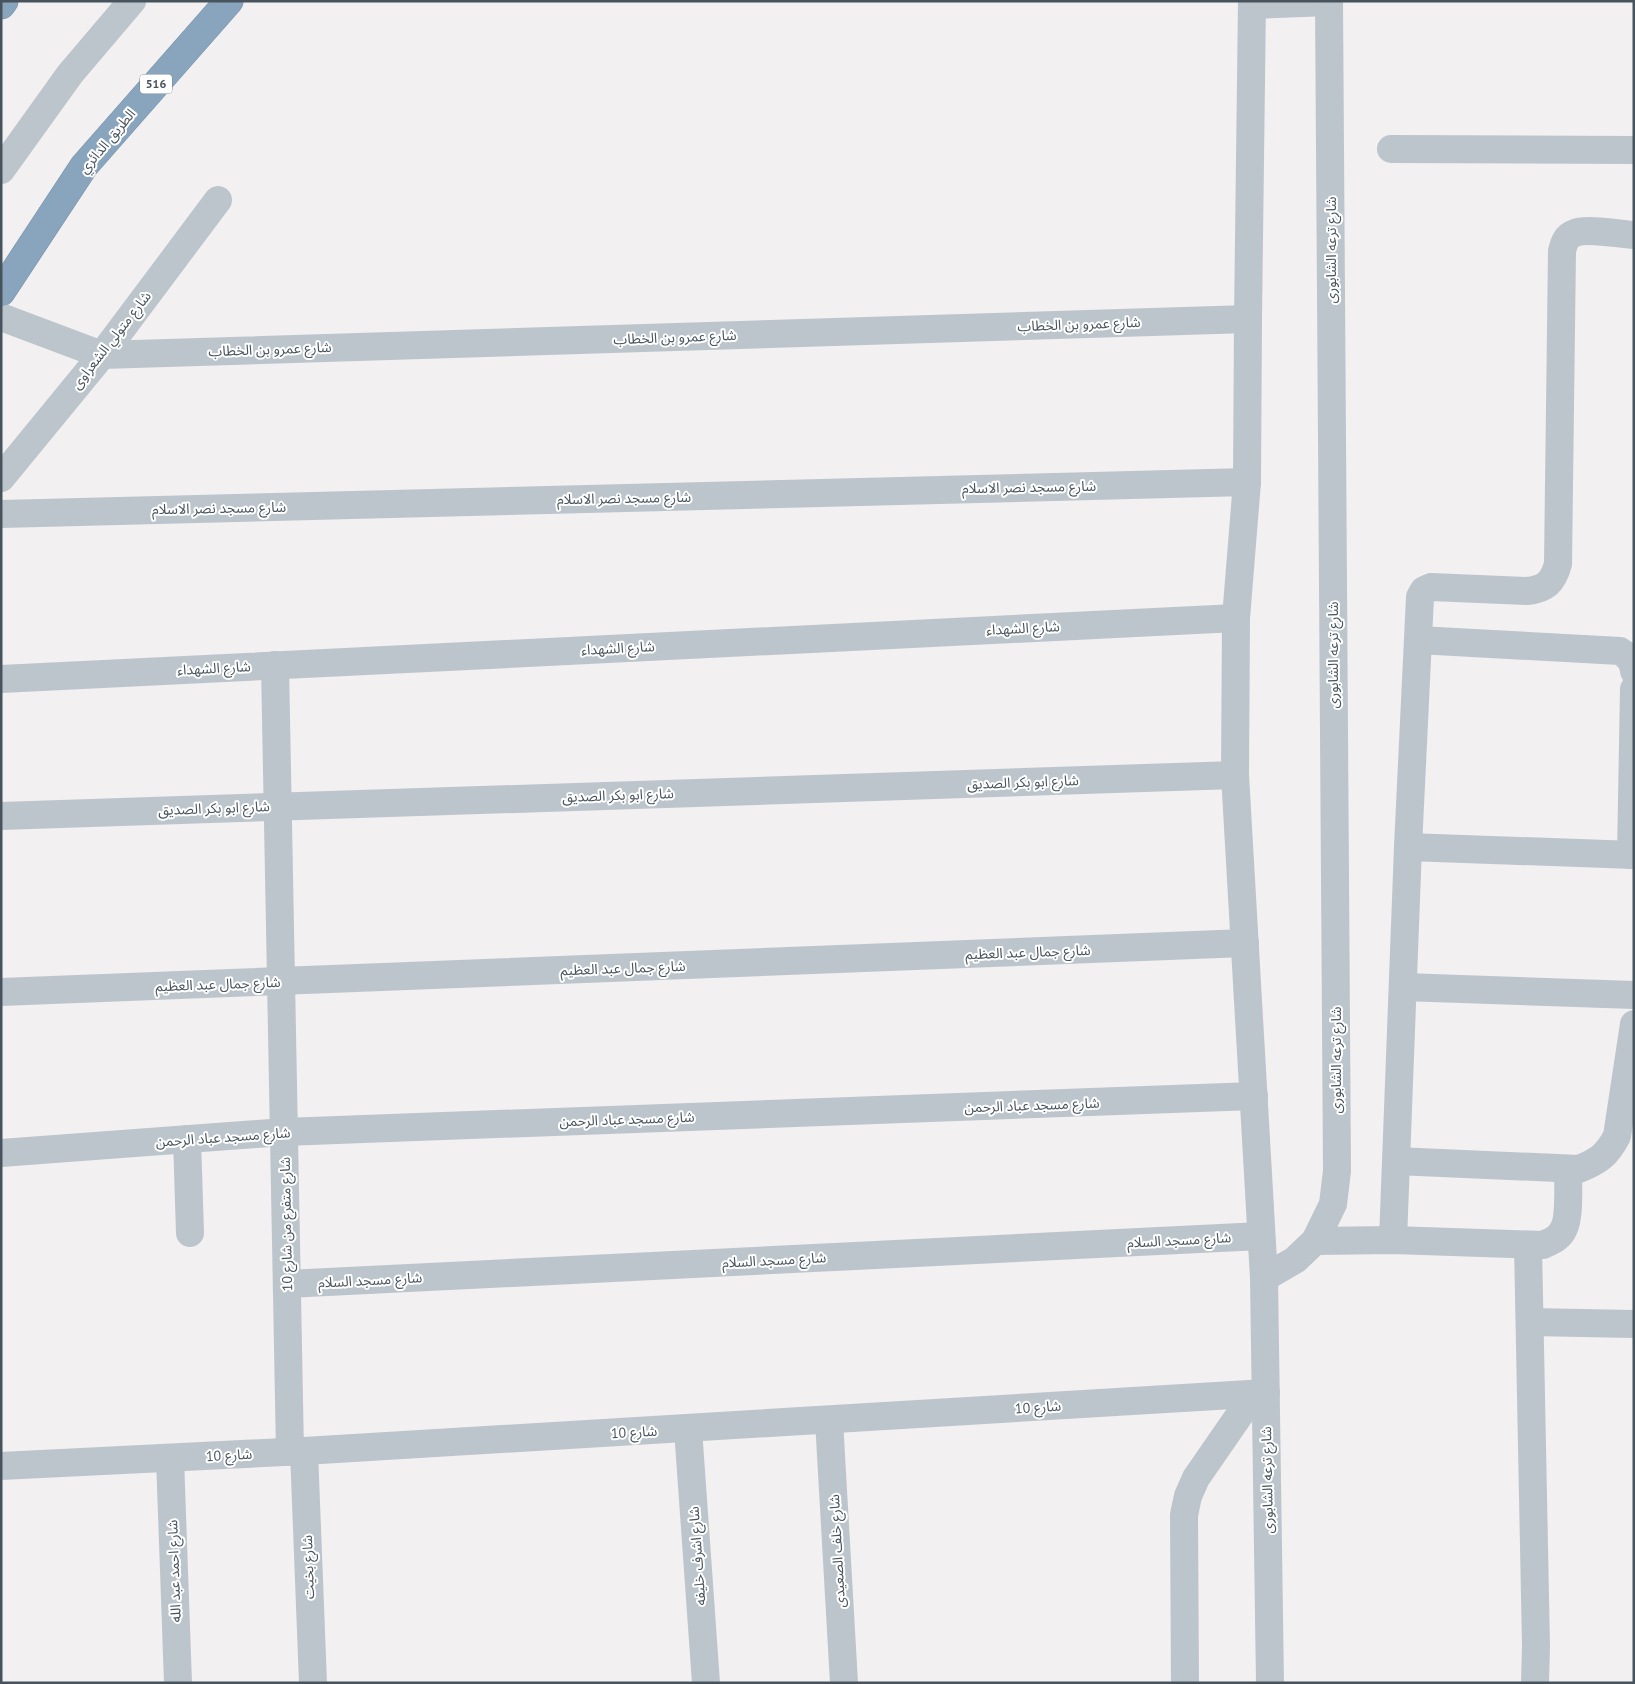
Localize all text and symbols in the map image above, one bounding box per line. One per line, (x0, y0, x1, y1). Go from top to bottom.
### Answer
road number: 516 (140, 74, 172, 94)
street label: الطريق الدائري (75, 105, 141, 178)
street label: شارع ترعه الشابورى (1322, 196, 1342, 304)
street label: شارع متولي الشعراوى (67, 287, 157, 394)
street label: شارع عمرو بن الخطاب (1017, 313, 1141, 337)
street label: شارع عمرو بن الخطاب (613, 326, 737, 350)
street label: شارع عمرو بن الخطاب (208, 338, 332, 362)
street label: شارع مسجد نصر الاسلام (962, 477, 1096, 499)
street label: شارع مسجد نصر الاسلام (557, 488, 691, 510)
street label: شارع مسجد نصر الاسلام (152, 498, 286, 520)
street label: شارع ترعه الشابورى (1324, 601, 1344, 709)
street label: شارع الشهداء (986, 617, 1060, 641)
street label: شارع الشهداء (581, 637, 655, 661)
street label: شارع الشهداء (177, 657, 251, 681)
street label: شارع ابو بكر الصديق (967, 771, 1079, 795)
street label: شارع ابو بكر الصديق (562, 784, 674, 808)
street label: شارع ابو بكر الصديق (158, 797, 270, 821)
street label: شارع جمال عبد العظيم (965, 941, 1091, 965)
street label: شارع جمال عبد العظيم (560, 957, 686, 981)
street label: شارع جمال عبد العظيم (155, 973, 281, 997)
street label: شارع ترعه الشابورى (1327, 1006, 1347, 1114)
street label: شارع مسجد عباد الرحمن (964, 1094, 1100, 1118)
street label: شارع مسجد عباد الرحمن (559, 1108, 695, 1132)
street label: شارع مسجد عباد الرحمن (155, 1123, 291, 1153)
street label: شارع متفرع من شارع 10 (276, 1157, 298, 1291)
street label: شارع مسجد السلام (1126, 1228, 1232, 1254)
street label: شارع مسجد السلام (721, 1248, 827, 1274)
street label: شارع مسجد السلام (317, 1268, 423, 1294)
street label: شارع 10 (1014, 1396, 1062, 1420)
street label: شارع 10 (610, 1422, 658, 1444)
street label: شارع ترعه الشابورى (1257, 1426, 1279, 1534)
street label: شارع 10 (205, 1445, 253, 1467)
street label: شارع خلف الصعيدى (825, 1494, 851, 1608)
street label: شارع اشرف خليفه (685, 1506, 711, 1606)
street label: شارع احمد عبد الله (163, 1519, 187, 1623)
street label: شارع بخيت (298, 1534, 320, 1599)

